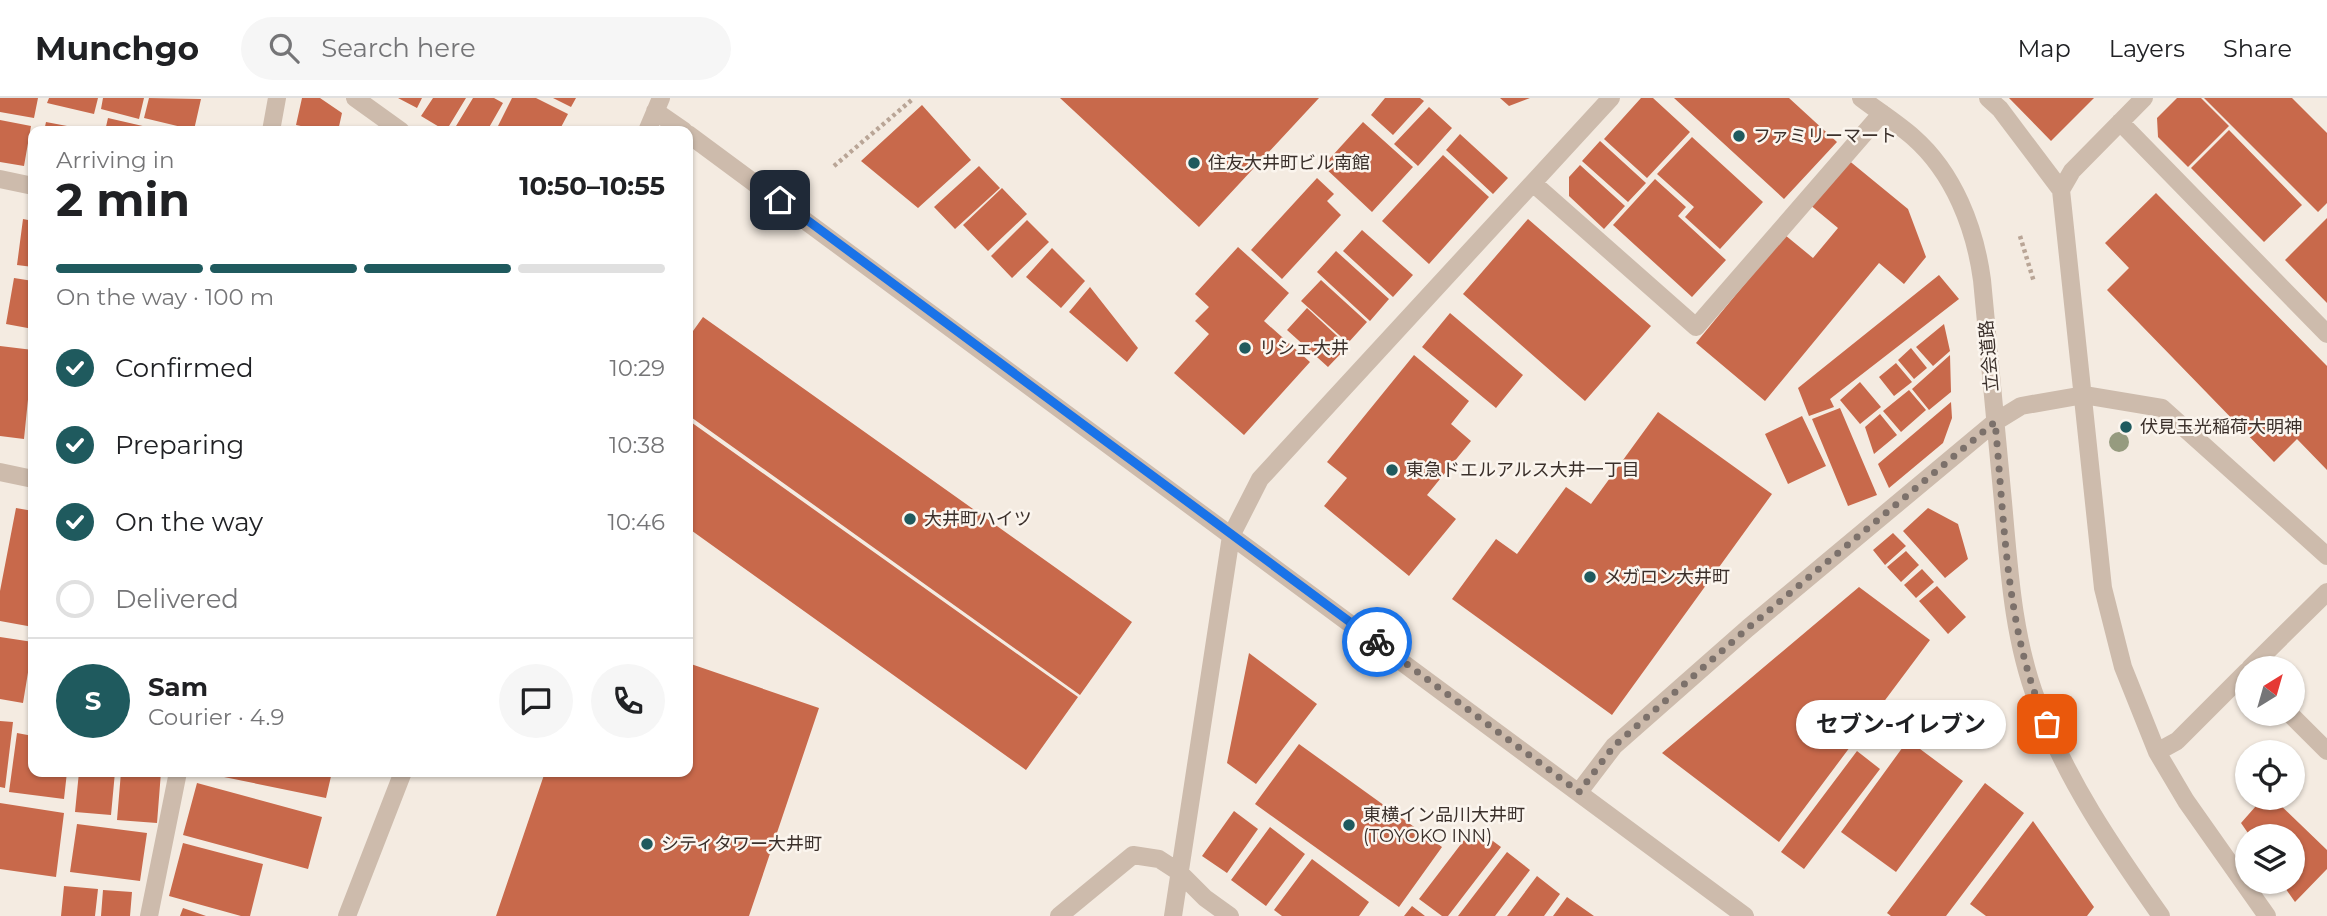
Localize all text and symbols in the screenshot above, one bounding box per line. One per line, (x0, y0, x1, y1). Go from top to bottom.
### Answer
search box (241, 17, 731, 80)
text: Munchgo (35, 28, 199, 68)
icon: search (265, 29, 303, 67)
text: Search here (321, 32, 476, 64)
text: Map (2017, 34, 2071, 63)
text: Layers (2109, 34, 2185, 63)
text: Share (2223, 34, 2292, 63)
place label: ファミリーマート (1753, 125, 1897, 147)
marker: ファミリーマート (1731, 128, 1747, 144)
text: Arriving in (56, 146, 175, 174)
place label: 住友大井町ビル南館 (1208, 152, 1370, 174)
marker: 住友大井町ビル南館 (1186, 155, 1202, 171)
text: 10:50–10:55 (519, 170, 665, 202)
pin (750, 170, 810, 230)
text: 2 min (56, 171, 190, 228)
icon: home (761, 181, 799, 219)
text: On the way · 100 m (56, 283, 274, 311)
street label: 立会道路 (1975, 319, 2003, 393)
place label: リシェ大井 (1259, 337, 1349, 359)
marker: リシェ大井 (1237, 340, 1253, 356)
icon: check (56, 349, 94, 387)
text: Confirmed (115, 352, 254, 384)
text: 10:29 (610, 354, 665, 382)
place label: 伏見玉光稲荷大明神 (2140, 416, 2302, 438)
marker: 伏見玉光稲荷大明神 (2118, 419, 2134, 435)
icon: check (56, 426, 94, 464)
text: Preparing (115, 429, 244, 461)
text: 10:38 (609, 431, 665, 459)
place label: 東急ドエルアルス大井一丁目 (1406, 459, 1640, 481)
marker: 東急ドエルアルス大井一丁目 (1384, 462, 1400, 478)
icon: check (56, 503, 94, 541)
text: On the way (115, 506, 263, 538)
text: 10:46 (607, 508, 665, 536)
place label: 大井町ハイツ (924, 508, 1032, 530)
marker: 大井町ハイツ (902, 511, 918, 527)
place label: メガロン大井町 (1604, 566, 1730, 588)
marker: メガロン大井町 (1582, 569, 1598, 585)
text: Delivered (115, 583, 239, 615)
courier (1342, 607, 1412, 677)
icon: bike (1358, 623, 1396, 661)
north arrow (2235, 656, 2305, 726)
map controls (2235, 656, 2305, 894)
button: chat (499, 664, 573, 738)
button: phone (591, 664, 665, 738)
text: Sam (148, 671, 208, 703)
text: S (85, 685, 101, 717)
pin (2017, 694, 2077, 754)
callout: セブン-イレブン (1795, 700, 2005, 748)
text: Courier · 4.9 (148, 703, 284, 731)
icon: bag (2028, 705, 2066, 743)
text: セブン-イレブン (1816, 710, 1986, 738)
button: locate (2235, 740, 2305, 810)
place label: 東横イン品川大井町 (TOYOKO INN) (1363, 804, 1525, 847)
marker: 東横イン品川大井町 (TOYOKO INN) (1341, 817, 1357, 833)
button: layers (2235, 824, 2305, 894)
place label: シティタワー大井町 (661, 833, 822, 855)
marker: シティタワー大井町 (639, 836, 655, 852)

